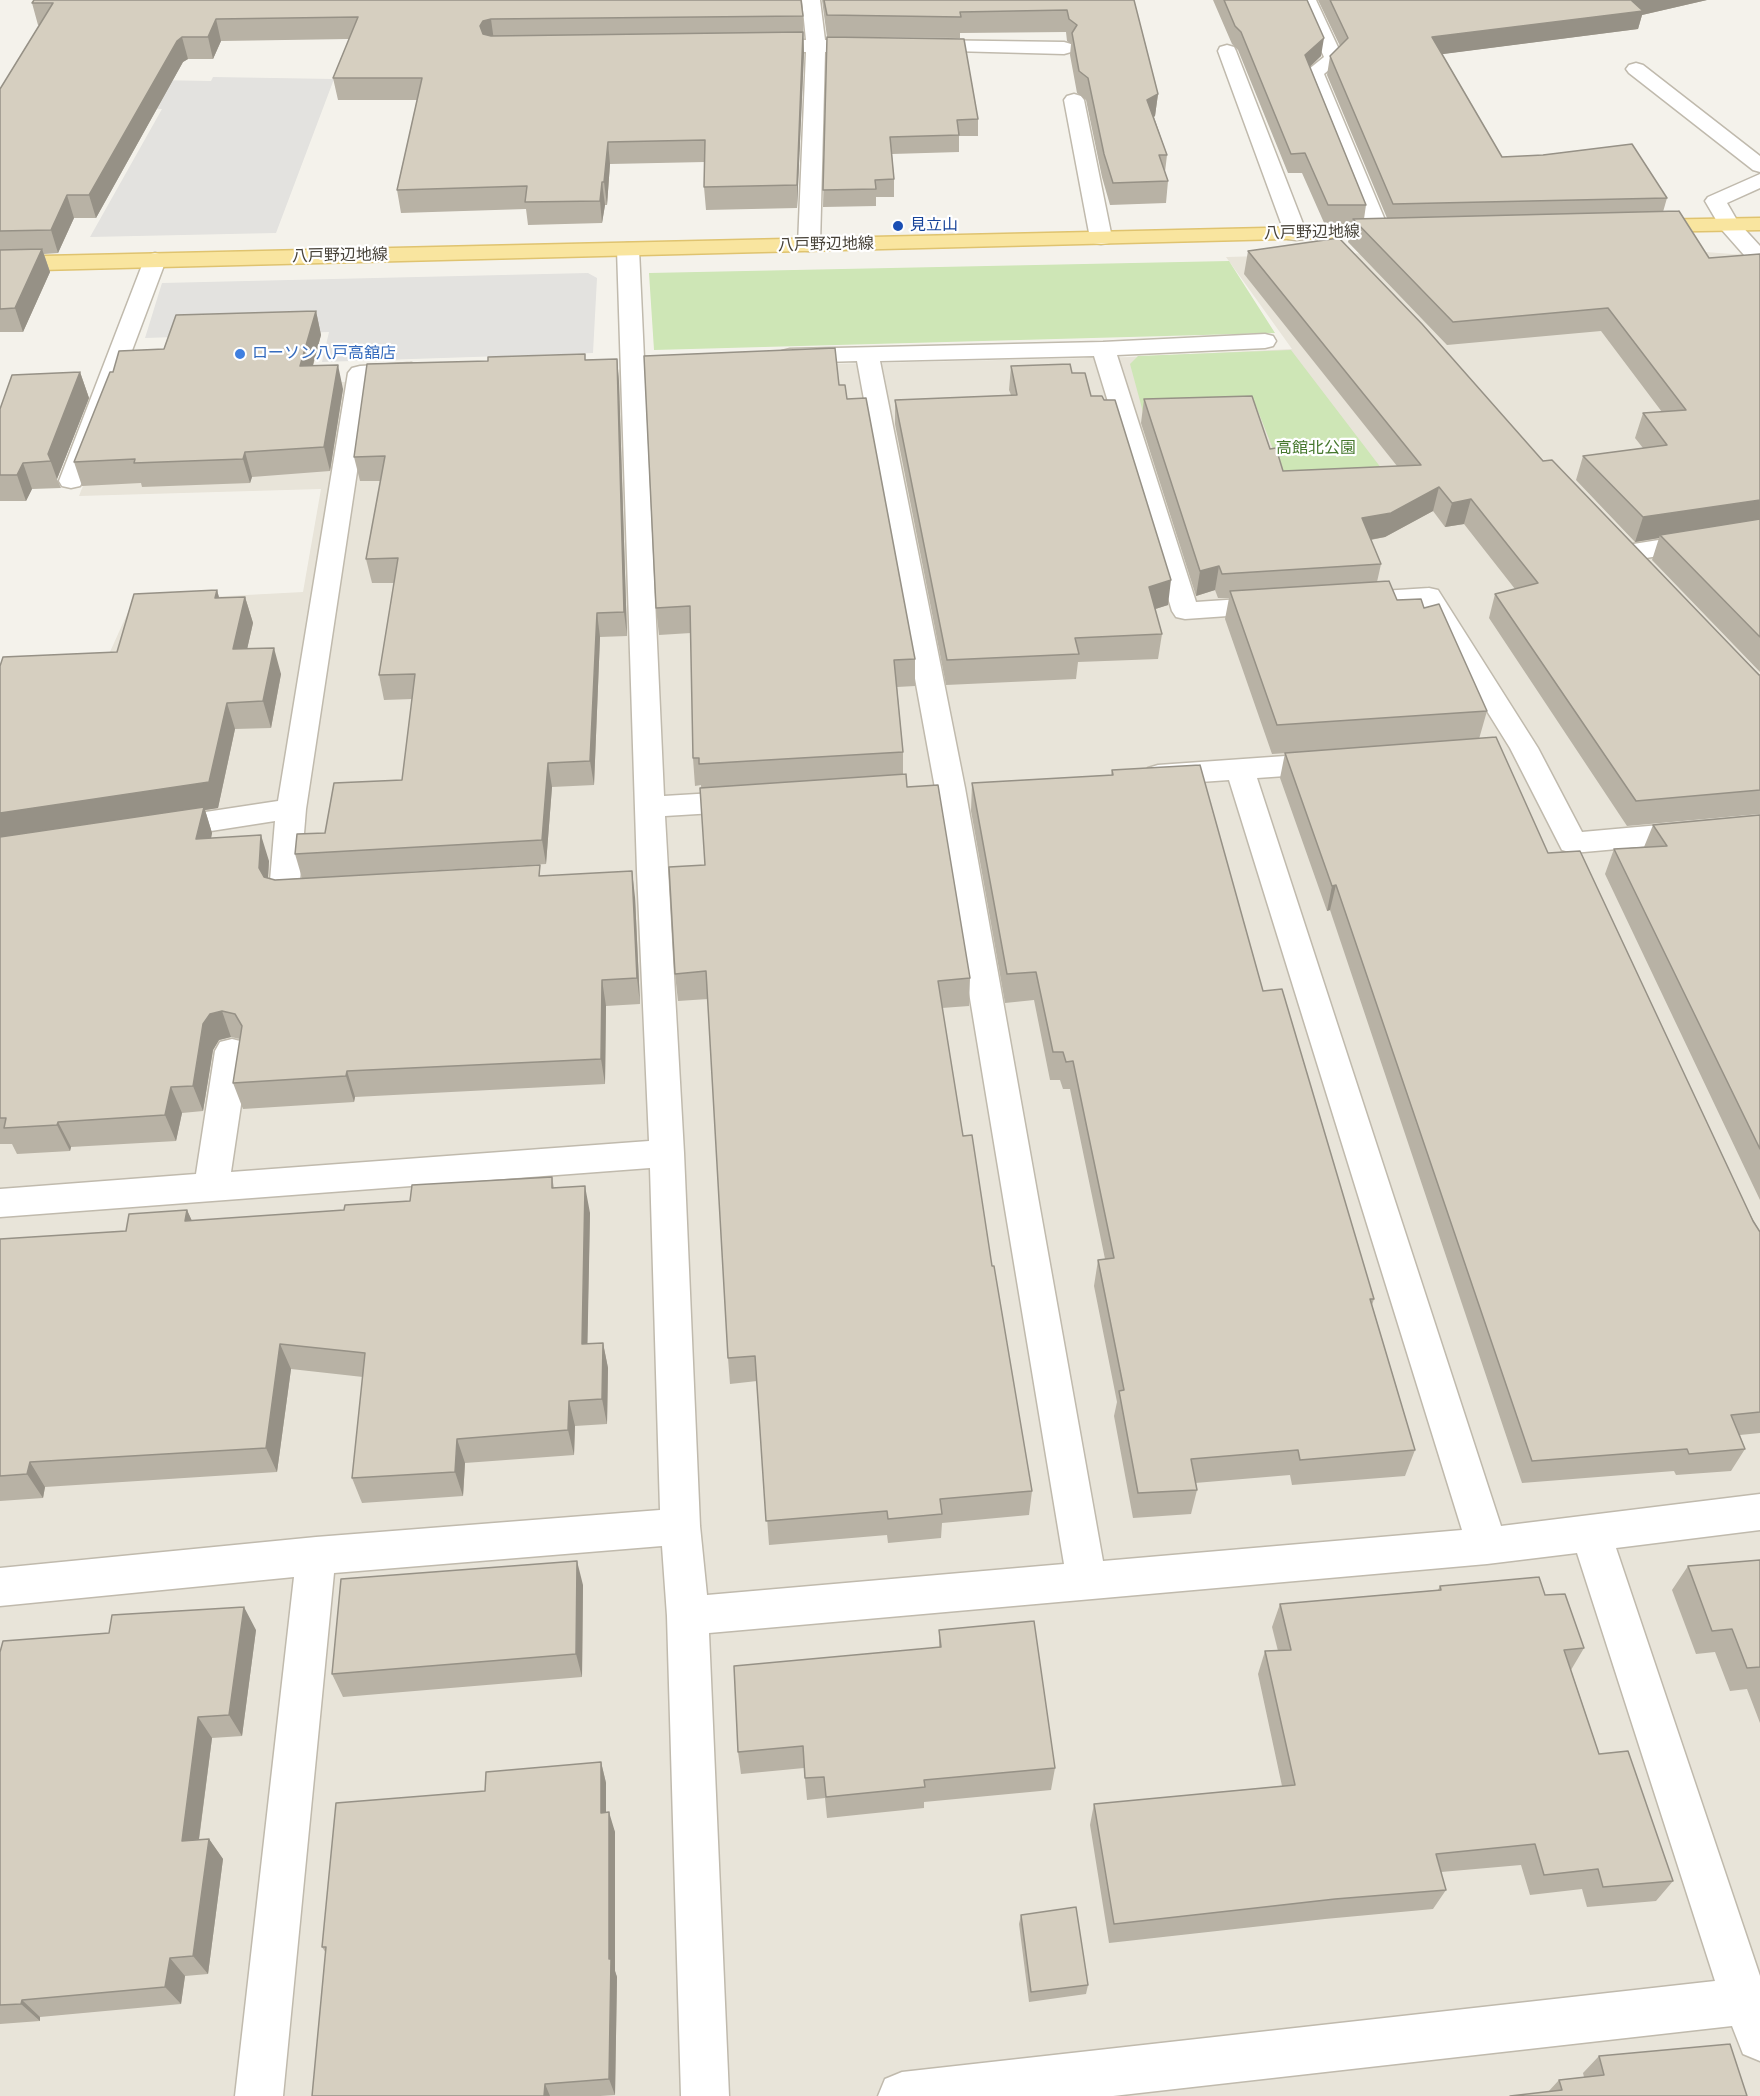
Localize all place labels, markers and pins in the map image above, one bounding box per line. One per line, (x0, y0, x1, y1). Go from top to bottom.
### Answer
place label: 見立山 (910, 216, 958, 236)
marker: 見立山 (891, 219, 905, 233)
place label: ローソン八戸高舘店 (252, 344, 396, 364)
marker: ローソン八戸高舘店 (233, 347, 247, 361)

